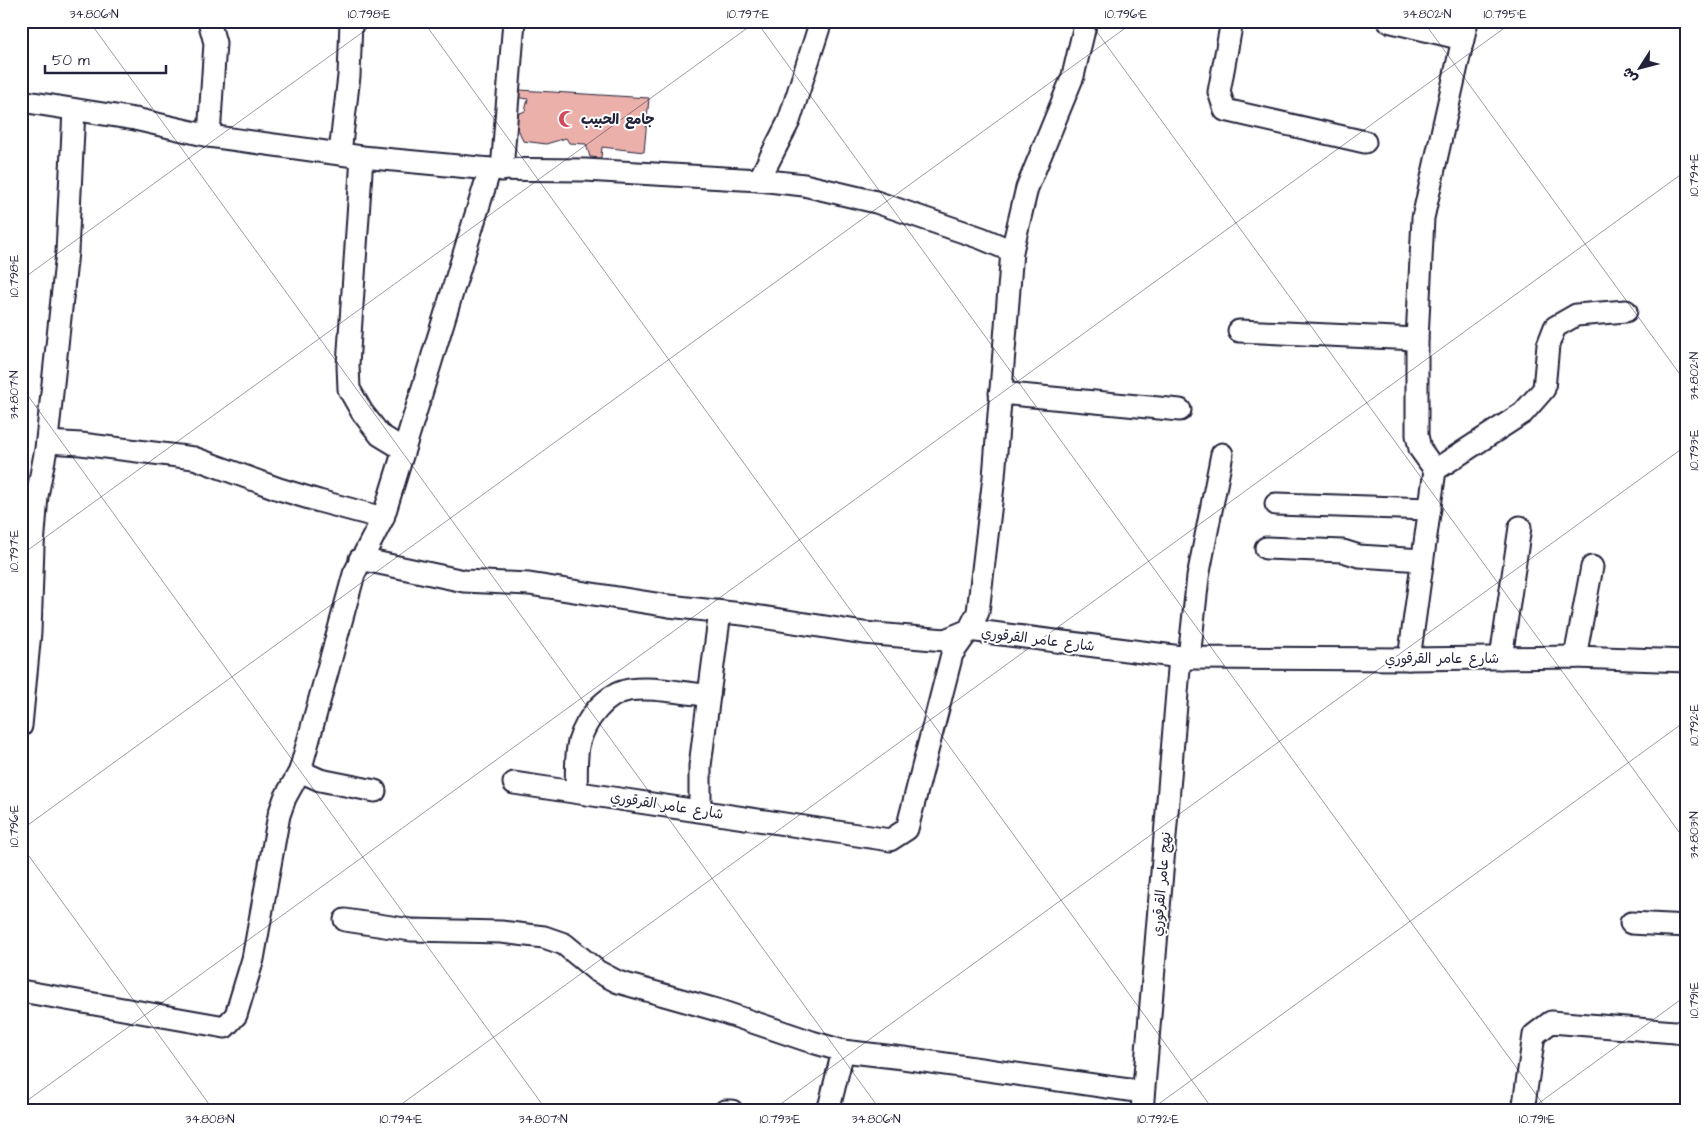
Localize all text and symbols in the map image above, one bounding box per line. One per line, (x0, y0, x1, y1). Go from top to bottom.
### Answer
text: 34.806°N (70, 6, 119, 23)
text: 10.798°E (348, 6, 390, 23)
text: 10.797°E (727, 6, 769, 23)
text: 10.796°E (1105, 6, 1147, 23)
text: 34.802°N (1403, 6, 1452, 23)
text: 10.795°E (1483, 6, 1527, 23)
scale bar (45, 42, 166, 74)
north arrow (1616, 42, 1666, 92)
text: 50 m (52, 50, 90, 71)
text: ش (1618, 63, 1643, 87)
mosque icon: جامع الحبيب (557, 109, 577, 129)
place label: جامع الحبيب (581, 110, 655, 130)
text: 10.794°E (1686, 154, 1703, 196)
text: 10.798°E (6, 255, 23, 297)
text: 34.802°N (1686, 351, 1703, 400)
text: 34.807°N (6, 370, 23, 419)
text: 10.793°E (1686, 430, 1703, 470)
text: 10.797°E (6, 530, 23, 572)
street label: شارع عامر القرقوري (980, 623, 1096, 657)
street label: شارع عامر القرقوري (1385, 649, 1499, 669)
text: 10.792°E (1686, 704, 1703, 746)
street label: شارع عامر القرقوري (609, 787, 725, 825)
text: 10.796°E (6, 805, 23, 847)
text: 34.803°N (1686, 811, 1703, 859)
street label: نهج عامر القرقوري (1147, 831, 1177, 937)
text: 10.791°E (1686, 982, 1703, 1018)
text: 34.808°N (185, 1111, 235, 1128)
text: 10.794°E (380, 1111, 422, 1128)
text: 34.807°N (519, 1111, 568, 1128)
text: 10.793°E (760, 1111, 800, 1128)
text: 34.806°N (852, 1111, 901, 1128)
text: 10.792°E (1137, 1111, 1179, 1128)
text: 10.791°E (1519, 1111, 1555, 1128)

